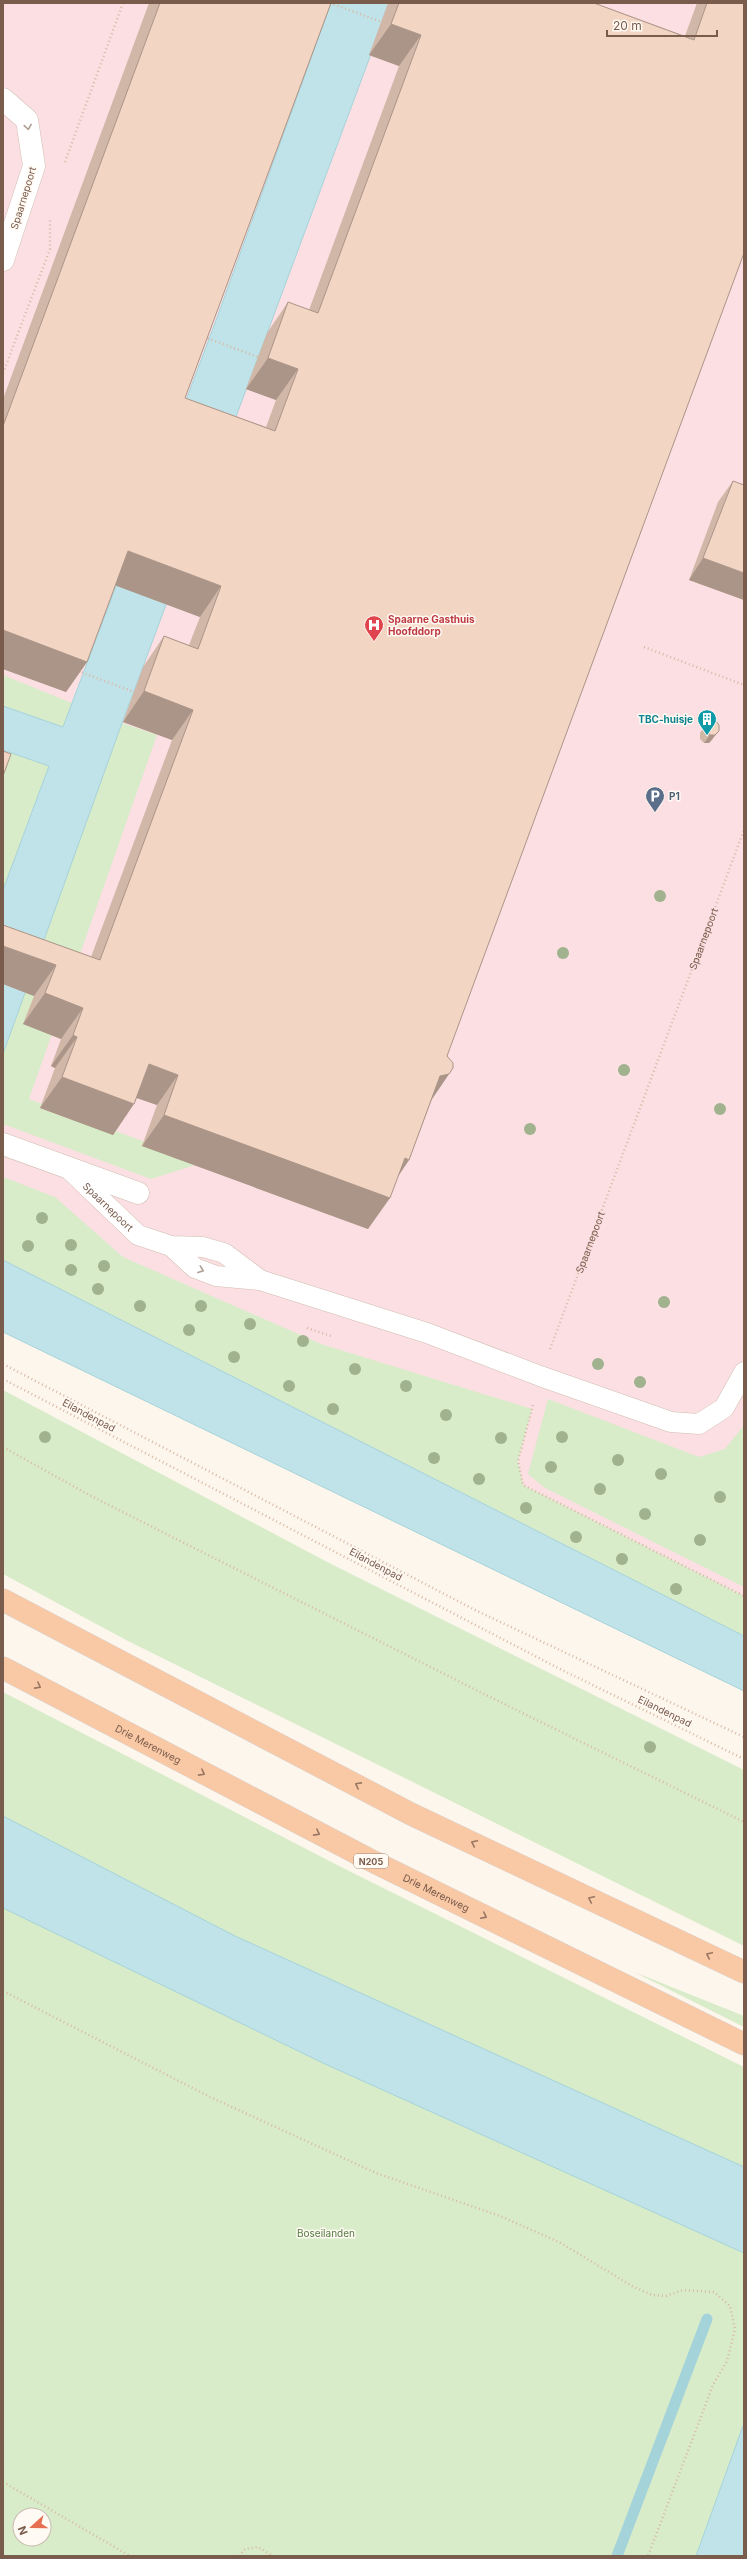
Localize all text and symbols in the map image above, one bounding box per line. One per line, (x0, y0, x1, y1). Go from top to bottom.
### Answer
scale bar (607, 12, 717, 38)
text: 20 m (613, 18, 642, 33)
one-way arrow (23, 124, 32, 130)
street label: Spaarnepoort (8, 165, 38, 231)
place label: Spaarne Gasthuis Hoofddorp (388, 613, 475, 637)
hospital icon: Spaarne Gasthuis Hoofddorp (363, 614, 385, 642)
building icon: TBC-huisje (696, 708, 718, 736)
place label: TBC-huisje (638, 713, 693, 725)
parking icon: P1 (644, 785, 666, 813)
place label: P1 (669, 790, 680, 802)
street label: Spaarnepoort (686, 906, 721, 971)
street label: Spaarnepoort (81, 1180, 136, 1234)
street label: Spaarnepoort (573, 1209, 607, 1275)
one-way arrow (198, 1266, 205, 1274)
street label: Eilandenpad (60, 1396, 118, 1434)
street label: Eilandenpad (347, 1545, 405, 1583)
one-way arrow (33, 1682, 41, 1689)
street label: Eilandenpad (636, 1693, 694, 1729)
street label: Drie Merenweg (113, 1722, 183, 1766)
one-way arrow (198, 1768, 206, 1775)
one-way arrow (354, 1783, 362, 1790)
one-way arrow (313, 1828, 321, 1836)
one-way arrow (471, 1840, 478, 1848)
road number: N205 (354, 1854, 388, 1868)
street label: Drie Merenweg (401, 1871, 471, 1914)
one-way arrow (588, 1896, 596, 1904)
one-way arrow (479, 1911, 487, 1919)
one-way arrow (705, 1952, 713, 1960)
park label: Boseilanden (297, 2227, 355, 2239)
north arrow (12, 2507, 52, 2547)
text: N (15, 2524, 31, 2537)

